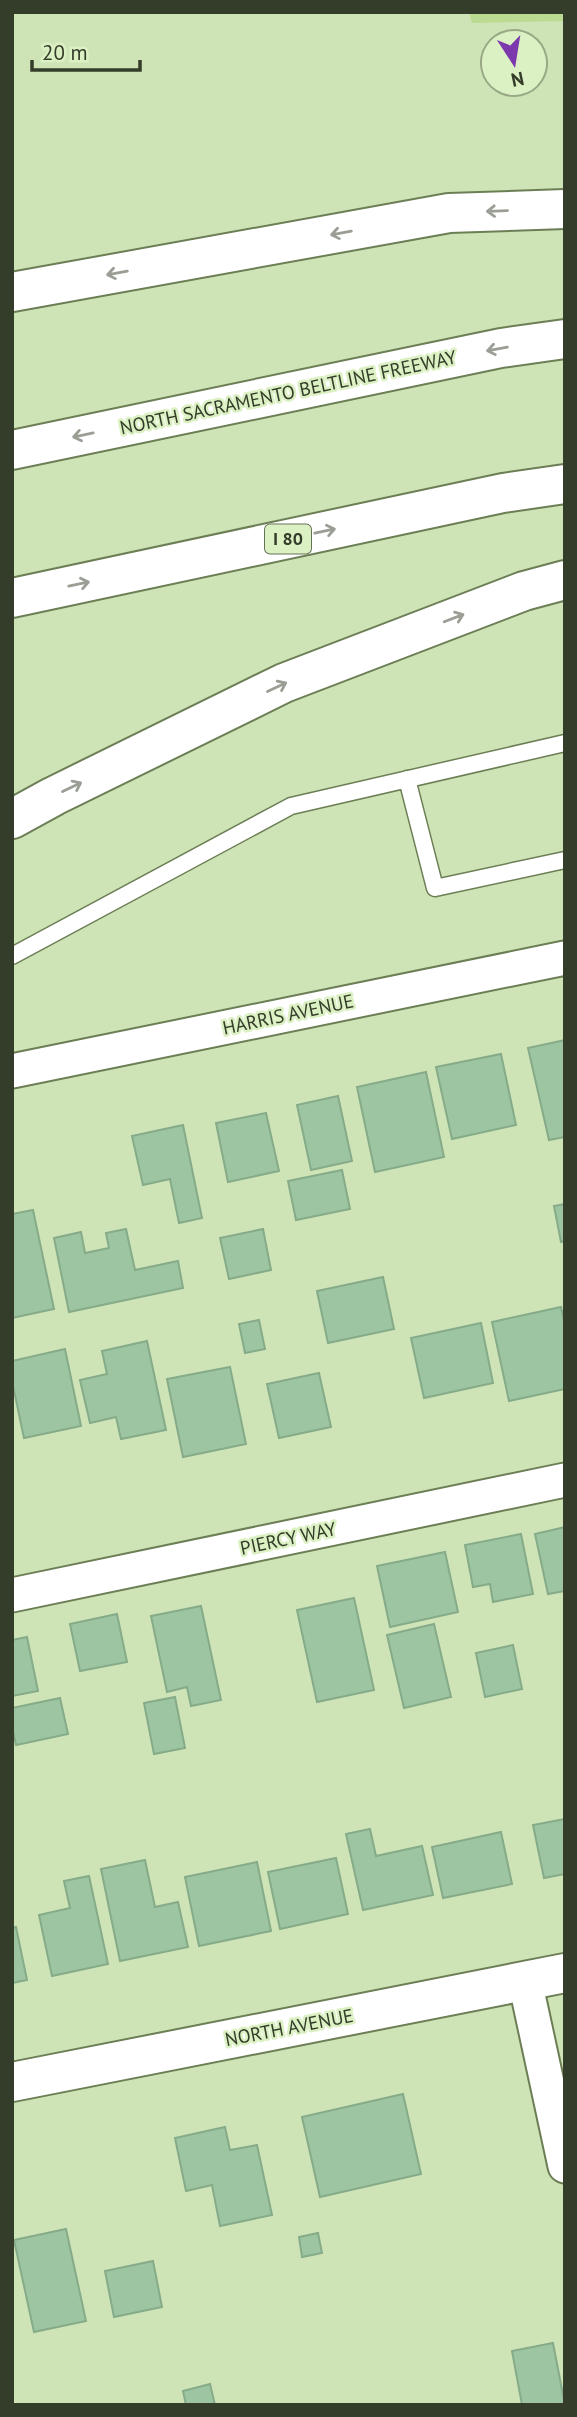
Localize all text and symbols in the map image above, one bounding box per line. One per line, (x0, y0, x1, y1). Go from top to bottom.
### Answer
scale bar (32, 28, 140, 72)
north arrow (479, 28, 549, 98)
text: 20 m (42, 39, 88, 66)
text: N (509, 67, 526, 93)
one-way arrow (485, 205, 508, 218)
one-way arrow (330, 227, 353, 240)
one-way arrow (106, 267, 129, 281)
one-way arrow (486, 342, 509, 356)
street label: NORTH SACRAMENTO BELTLINE FREEWAY (118, 344, 459, 439)
one-way arrow (72, 429, 95, 443)
one-way arrow (313, 523, 336, 537)
road number: I 80 (265, 524, 311, 554)
one-way arrow (67, 576, 90, 590)
one-way arrow (443, 611, 464, 623)
one-way arrow (266, 679, 287, 692)
one-way arrow (61, 779, 82, 793)
street label: HARRIS AVENUE (220, 988, 356, 1040)
street label: PIERCY WAY (238, 1516, 339, 1560)
street label: NORTH AVENUE (223, 2003, 355, 2051)

